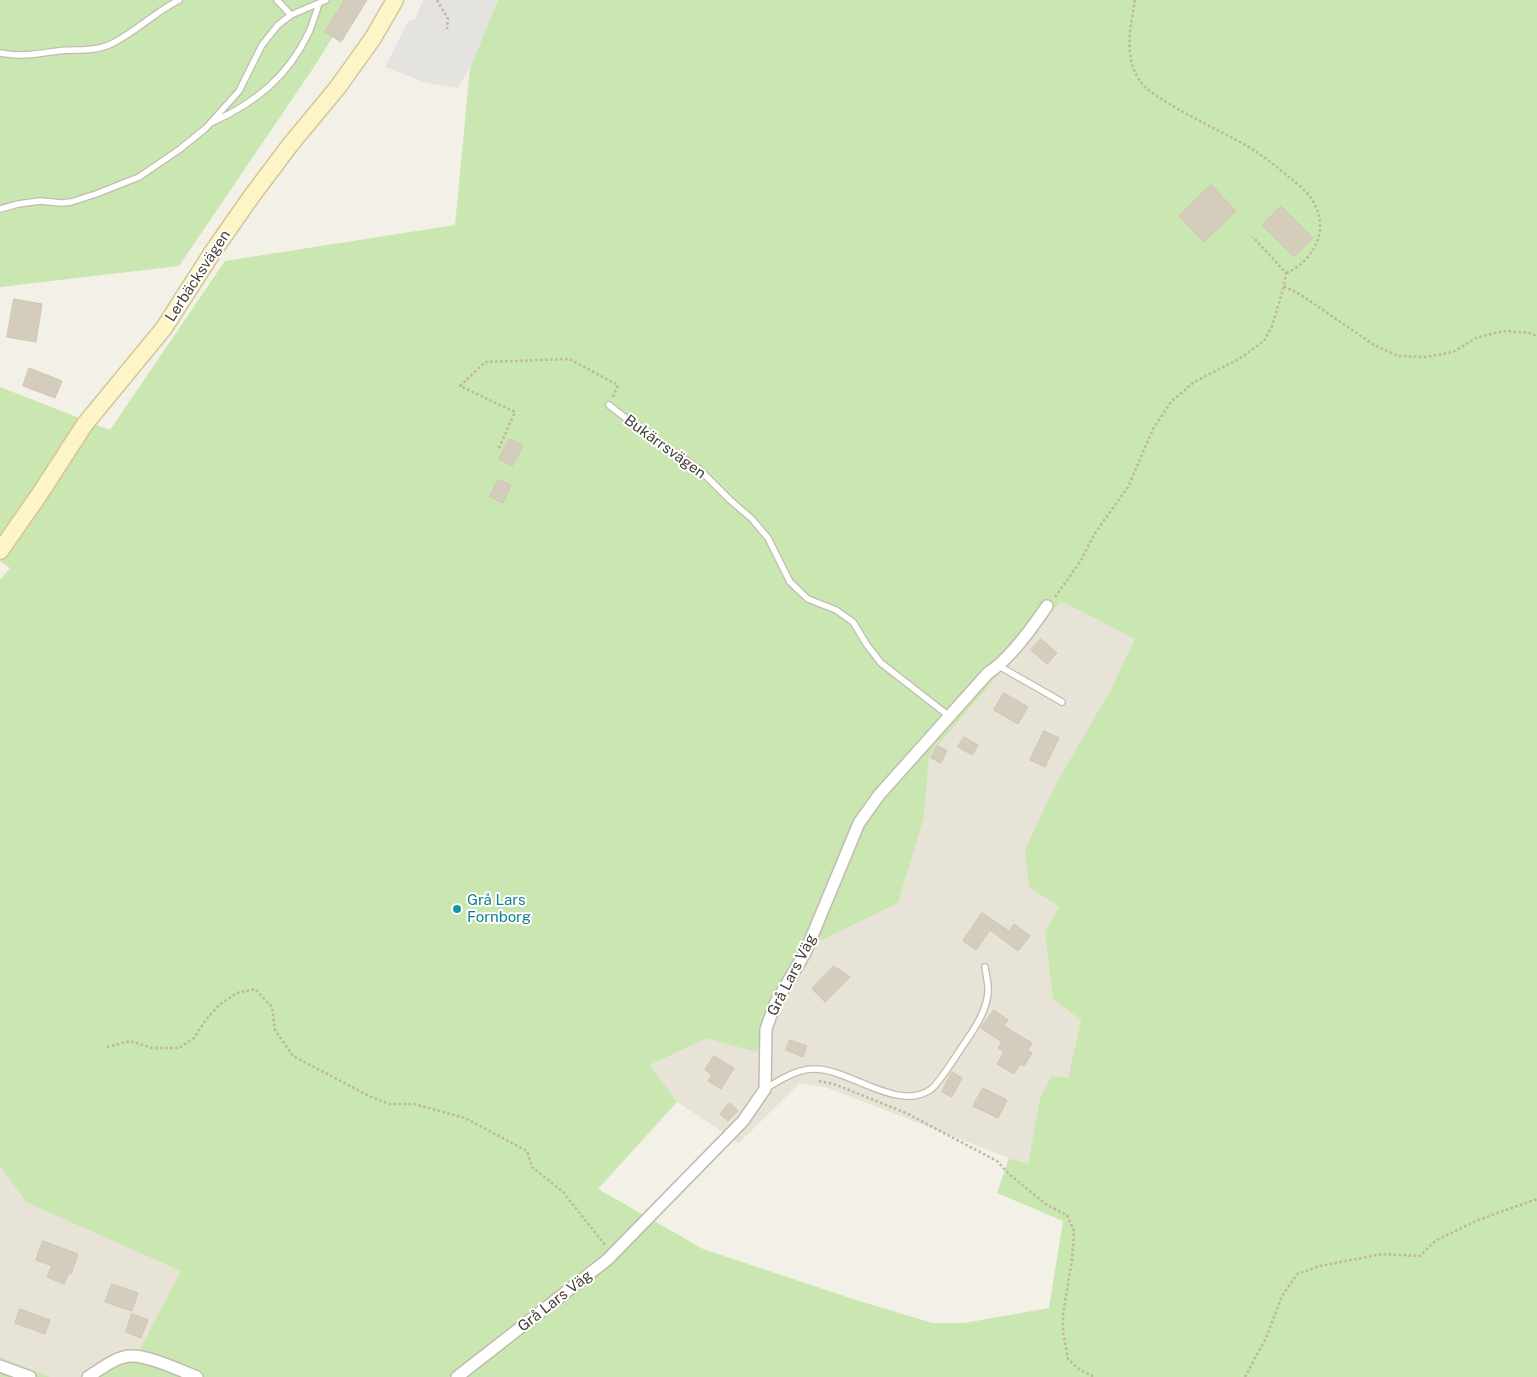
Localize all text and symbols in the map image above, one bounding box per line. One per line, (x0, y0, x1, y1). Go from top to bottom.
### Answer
street label: Lerbäcksvägen (162, 227, 234, 325)
street label: Bukärrsvägen (621, 411, 709, 483)
place label: Grå Lars Fornborg (467, 891, 531, 926)
marker: Grå Lars Fornborg (451, 903, 463, 915)
street label: Grå Lars Väg (764, 931, 820, 1019)
street label: Grå Lars Väg (514, 1266, 596, 1336)

